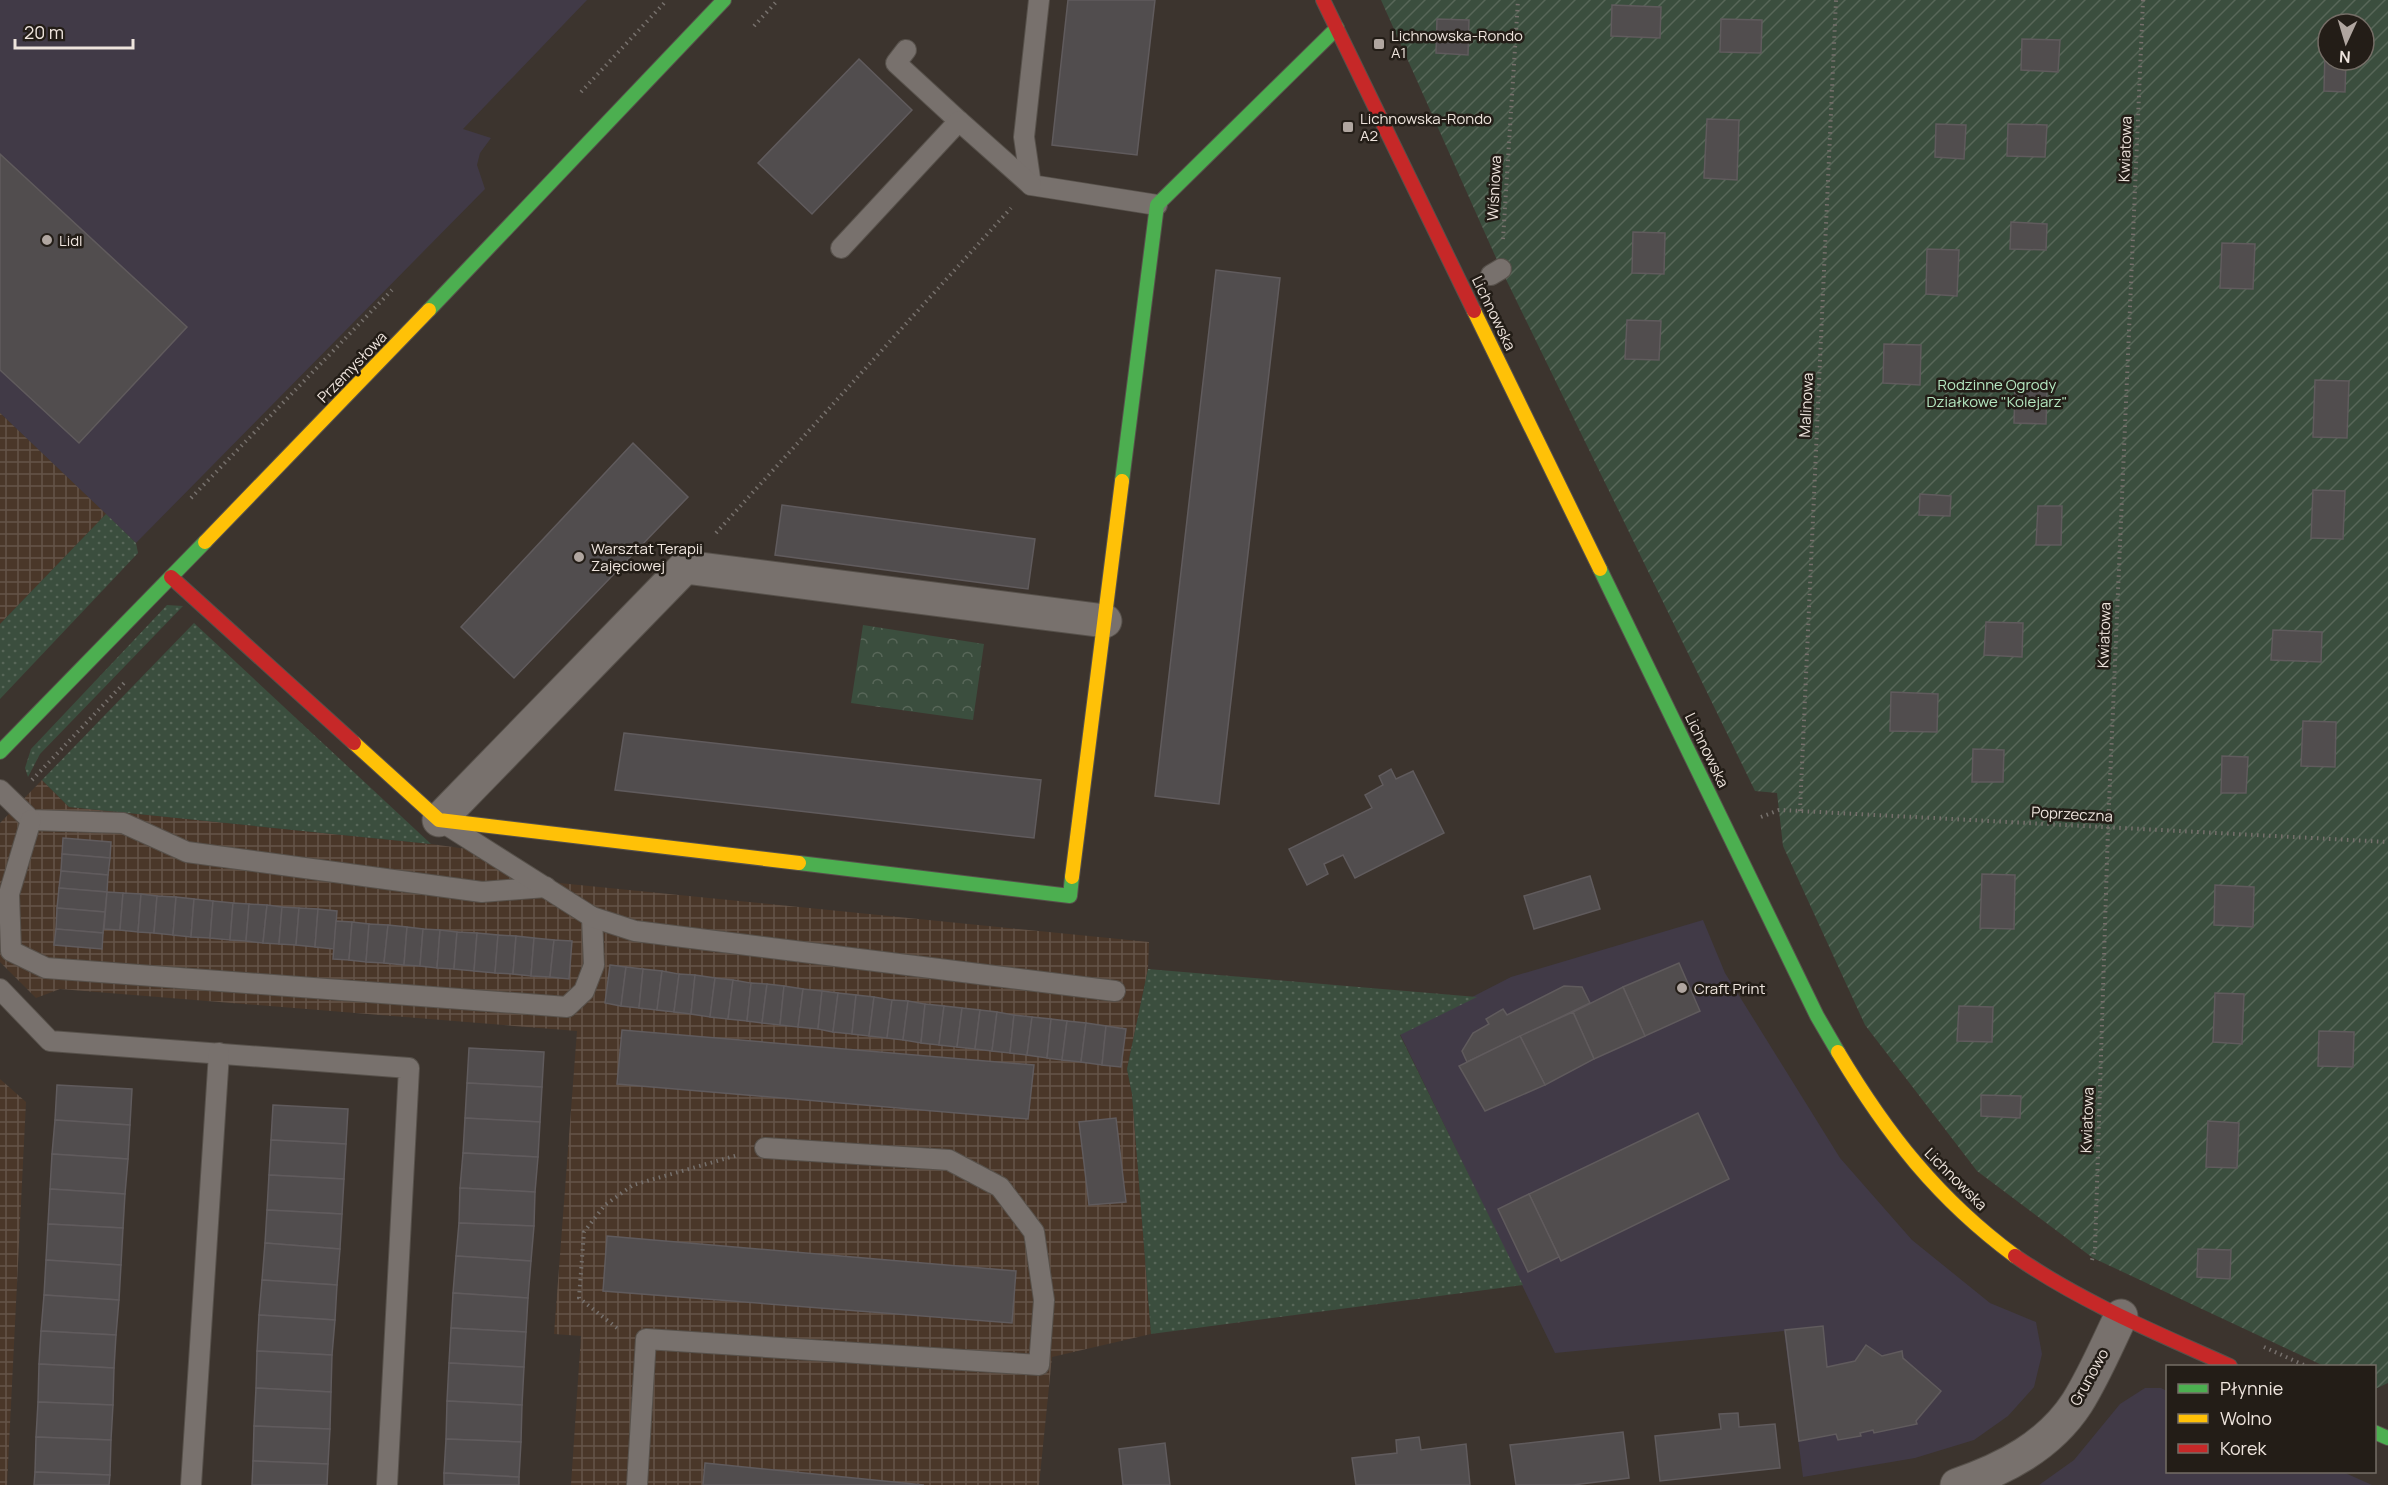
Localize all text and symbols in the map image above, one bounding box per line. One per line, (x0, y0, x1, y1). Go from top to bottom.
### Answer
scale bar (15, 12, 134, 50)
north arrow (2316, 12, 2376, 72)
text: 20 m (24, 20, 64, 44)
place label: Lichnowska-Rondo A1 (1391, 25, 1523, 63)
marker: Lichnowska-Rondo A1 (1372, 37, 1386, 51)
text: N (2338, 46, 2351, 68)
place label: Lichnowska-Rondo A2 (1360, 108, 1492, 146)
street label: Kwiatowa (2113, 116, 2137, 182)
marker: Lichnowska-Rondo A2 (1341, 120, 1355, 134)
street label: Wiśniowa (1482, 155, 1506, 221)
place label: Lidl (59, 230, 83, 251)
marker: Lidl (40, 233, 54, 247)
street label: Lichnowska (1467, 272, 1521, 354)
street label: Przemysłowa (313, 327, 391, 407)
street label: Malinowa (1794, 372, 1818, 438)
park label: Rodzinne Ogrody Działkowe "Kolejarz" (1927, 374, 2067, 412)
place label: Warsztat Terapii Zajęciowej (591, 538, 703, 576)
marker: Warsztat Terapii Zajęciowej (572, 550, 586, 564)
street label: Kwiatowa (2092, 602, 2116, 668)
street label: Lichnowska (1680, 709, 1734, 791)
street label: Poprzeczna (2031, 801, 2113, 827)
place label: Craft Print (1694, 978, 1765, 999)
marker: Craft Print (1675, 981, 1689, 995)
street label: Kwiatowa (2075, 1087, 2099, 1153)
street label: Lichnowska (1920, 1143, 1992, 1215)
street label: Grunowo (2065, 1345, 2113, 1409)
legend (2166, 1365, 2376, 1473)
text: Płynnie (2220, 1376, 2283, 1400)
text: Wolno (2220, 1406, 2272, 1430)
text: Korek (2220, 1436, 2267, 1460)

